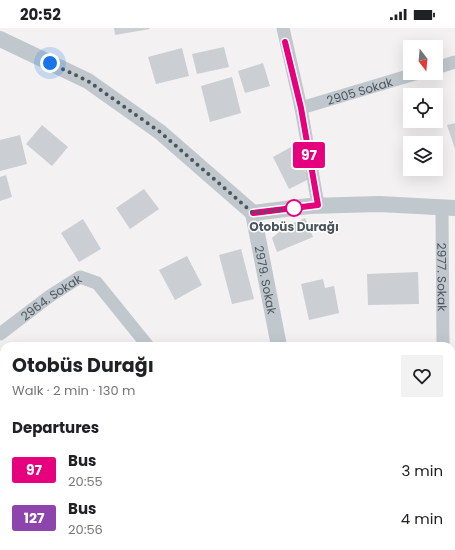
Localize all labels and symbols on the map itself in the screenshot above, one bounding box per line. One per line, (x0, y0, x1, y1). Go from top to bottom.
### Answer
north arrow (403, 40, 443, 80)
your location (40, 53, 60, 73)
street label: 2905 Sokak (324, 72, 395, 108)
line badge: 97 (291, 142, 327, 168)
marker: Otobüs Durağı (285, 199, 303, 217)
place label: Otobüs Durağı (249, 218, 339, 235)
street label: 2977. Sokak (434, 243, 451, 312)
street label: 2979. Sokak (251, 244, 281, 316)
street label: 2964. Sokak (17, 269, 85, 324)

